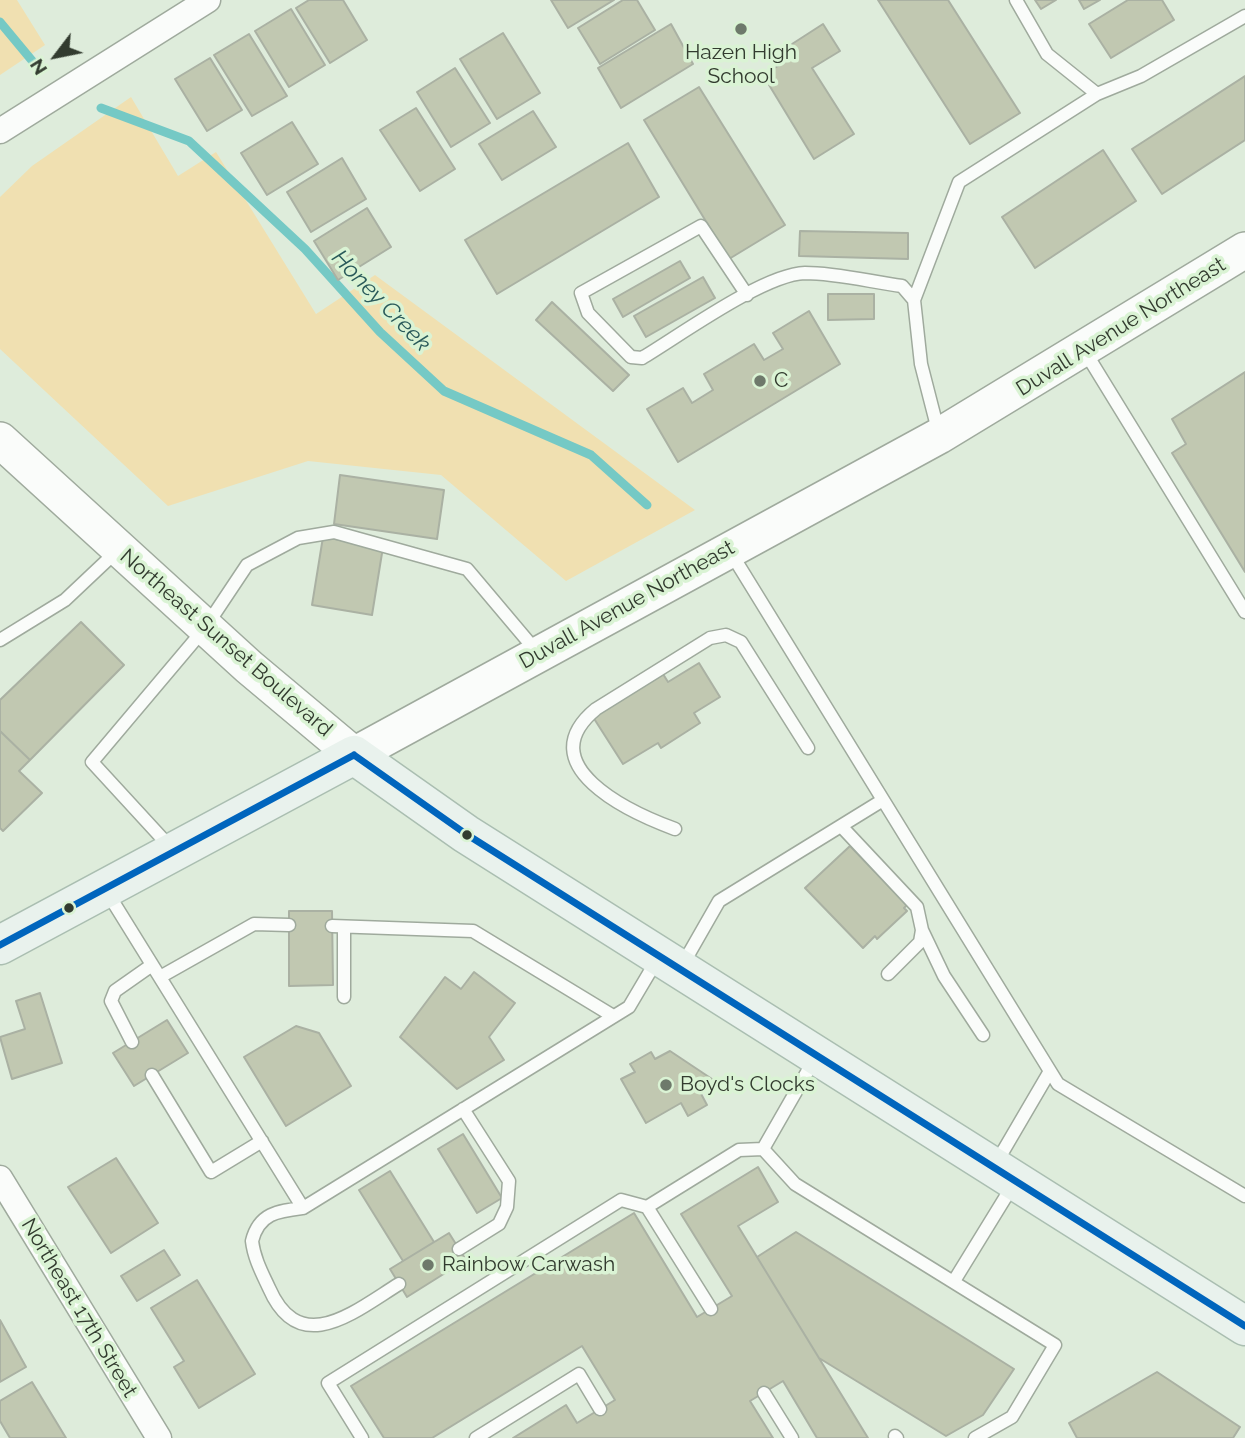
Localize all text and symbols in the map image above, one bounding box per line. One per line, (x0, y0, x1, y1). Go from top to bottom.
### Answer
north arrow (21, 21, 91, 91)
marker: Hazen High School (733, 21, 749, 37)
place label: Hazen High School (685, 40, 797, 90)
text: N (25, 55, 51, 79)
water label: Honey Creek (326, 244, 436, 358)
street label: Duvall Avenue Northeast (1012, 252, 1230, 402)
place label: C (774, 368, 788, 394)
marker: C (752, 373, 768, 389)
street label: Duvall Avenue Northeast (515, 535, 739, 675)
street label: Northeast Sunset Boulevard (115, 544, 337, 742)
unlabelled marker (460, 828, 474, 842)
unlabelled marker (62, 901, 76, 915)
place label: Boyd's Clocks (680, 1072, 815, 1098)
marker: Boyd's Clocks (658, 1077, 674, 1093)
street label: Northeast 17th Street (16, 1214, 142, 1402)
place label: Rainbow Carwash (442, 1252, 615, 1278)
marker: Rainbow Carwash (420, 1257, 436, 1273)

